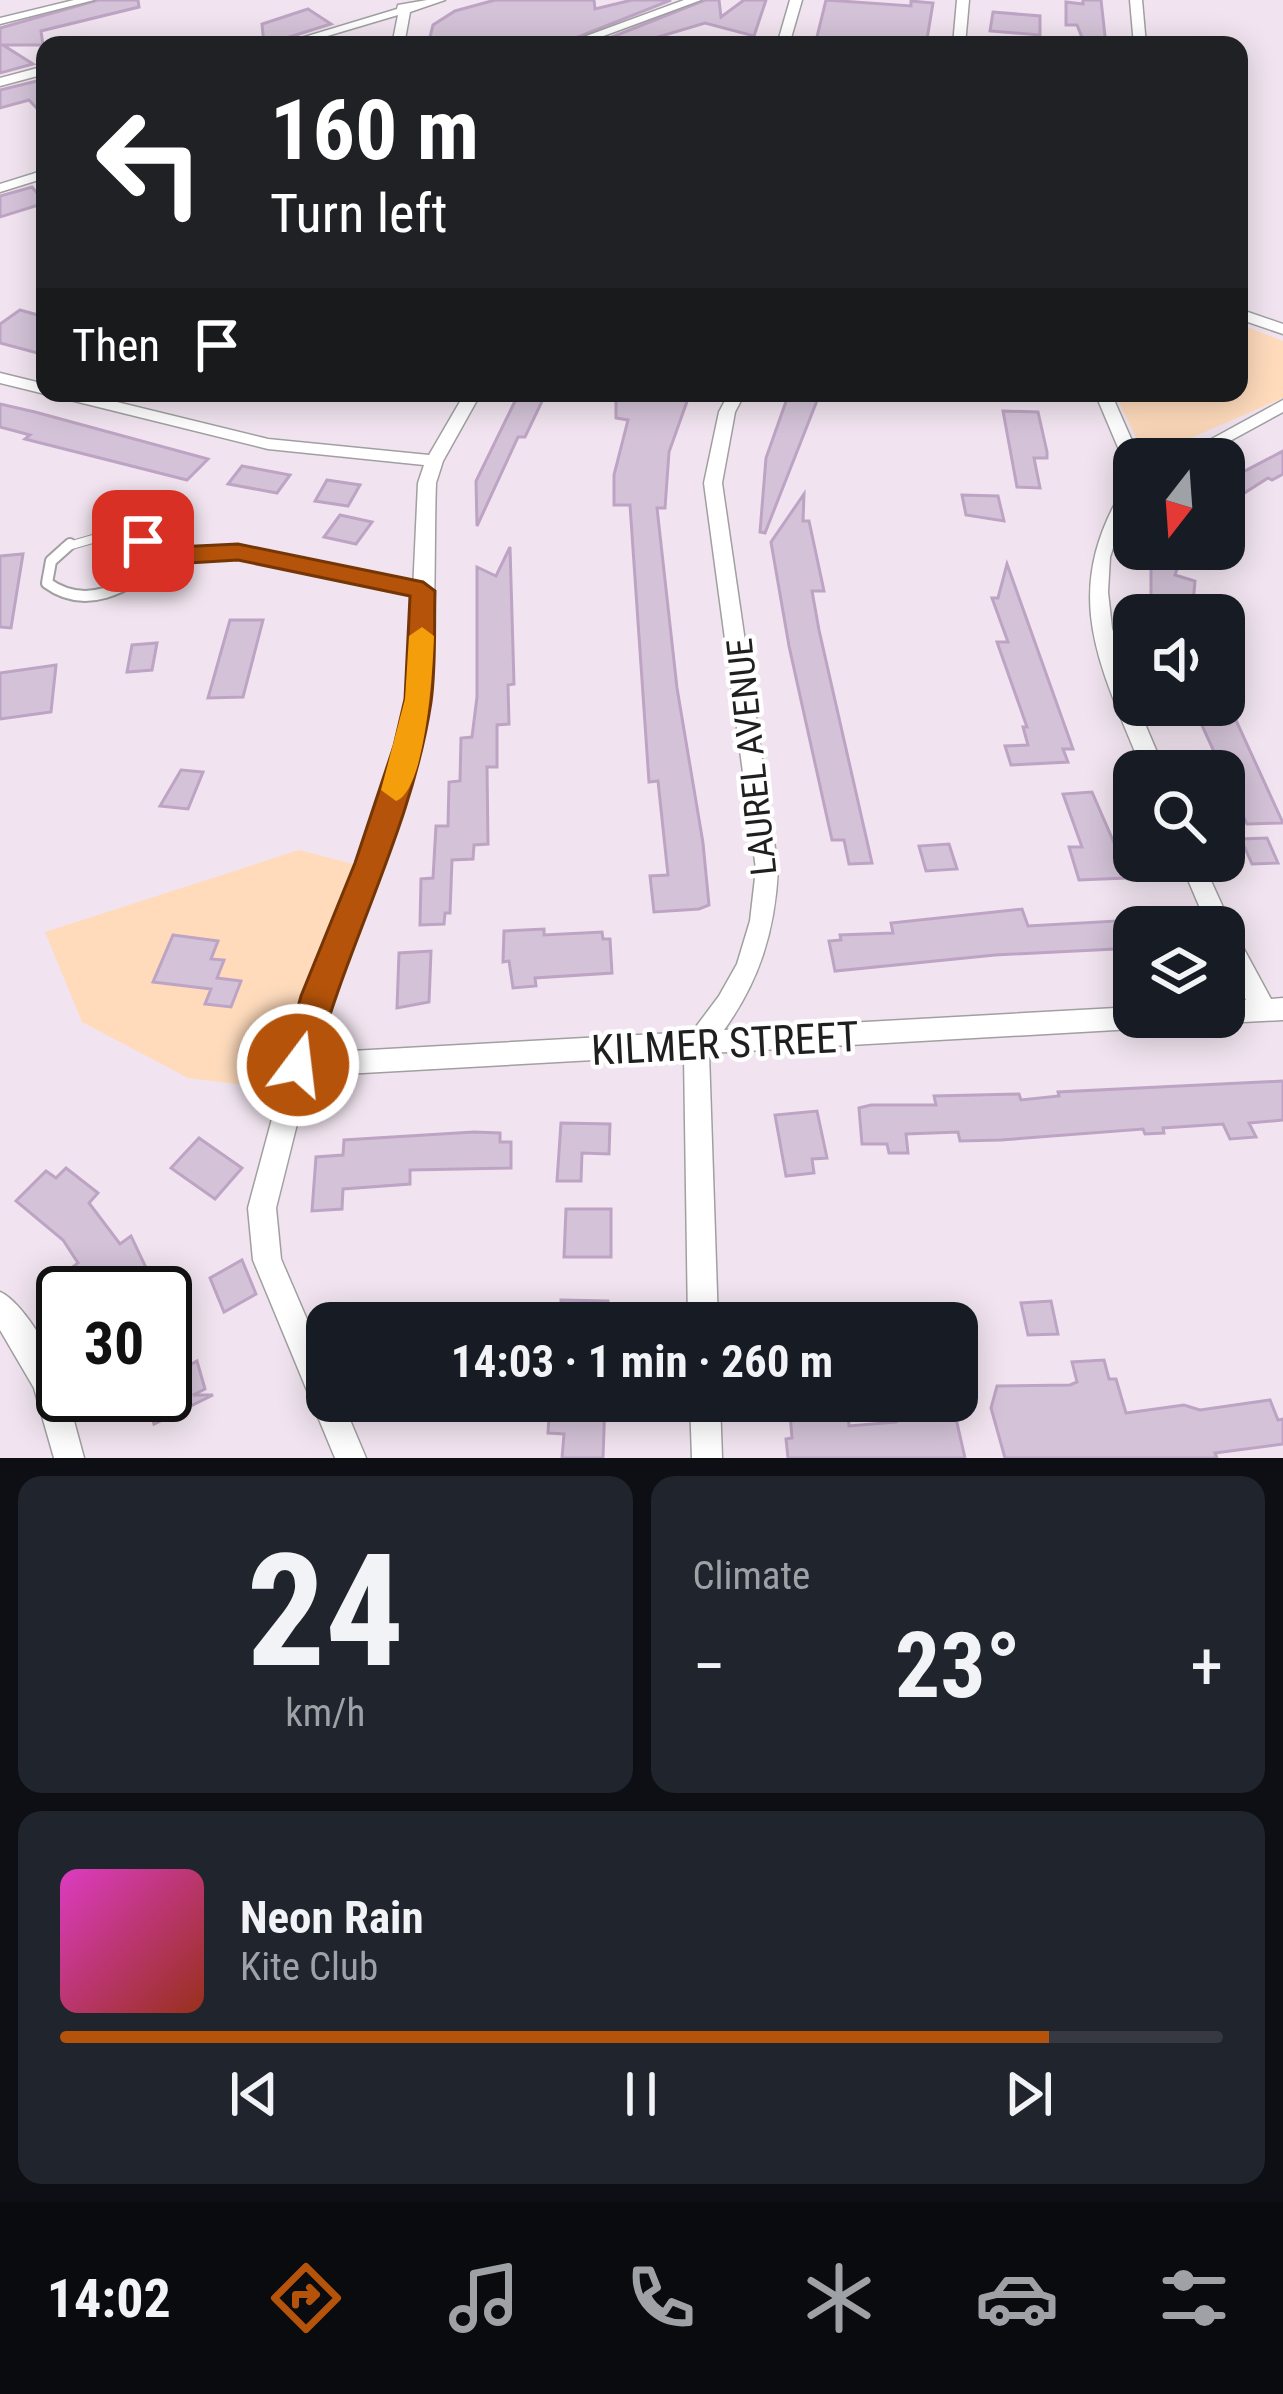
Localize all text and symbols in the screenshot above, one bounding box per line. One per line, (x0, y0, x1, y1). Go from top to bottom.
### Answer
text: 160 m (270, 81, 479, 180)
icon: left (72, 84, 228, 240)
text: Turn left (270, 182, 447, 245)
icon: arrive (184, 312, 250, 378)
text: Then (72, 319, 160, 372)
north arrow (1113, 438, 1245, 570)
map controls (1113, 438, 1245, 1038)
pin (92, 490, 194, 592)
icon: arrive (110, 508, 176, 574)
button: sound (1113, 594, 1245, 726)
street label: LAUREL AVENUE (719, 636, 785, 878)
button: search (1113, 750, 1245, 882)
button: layers (1113, 906, 1245, 1038)
position arrow (235, 1002, 361, 1128)
street label: KILMER STREET (590, 1012, 860, 1075)
speed limit sign: 30 (36, 1266, 192, 1422)
text: 14:03 · 1 min · 260 m (451, 1335, 833, 1388)
text: 24 (246, 1520, 404, 1703)
text: Climate (693, 1553, 810, 1599)
text: 23° (895, 1614, 1021, 1719)
text: − (693, 1628, 726, 1705)
text: + (1190, 1628, 1223, 1705)
text: km/h (285, 1690, 365, 1736)
text: Neon Rain (240, 1891, 424, 1944)
text: Kite Club (240, 1944, 378, 1990)
icon: previous (221, 2061, 287, 2127)
icon: pause (608, 2061, 674, 2127)
icon: next (996, 2061, 1062, 2127)
icon: directions (264, 2256, 348, 2340)
icon: music (442, 2256, 526, 2340)
icon: phone (619, 2256, 703, 2340)
icon: climate (797, 2256, 881, 2340)
icon: car (975, 2256, 1059, 2340)
icon: filters (1152, 2256, 1236, 2340)
text: 14:02 (47, 2267, 171, 2330)

